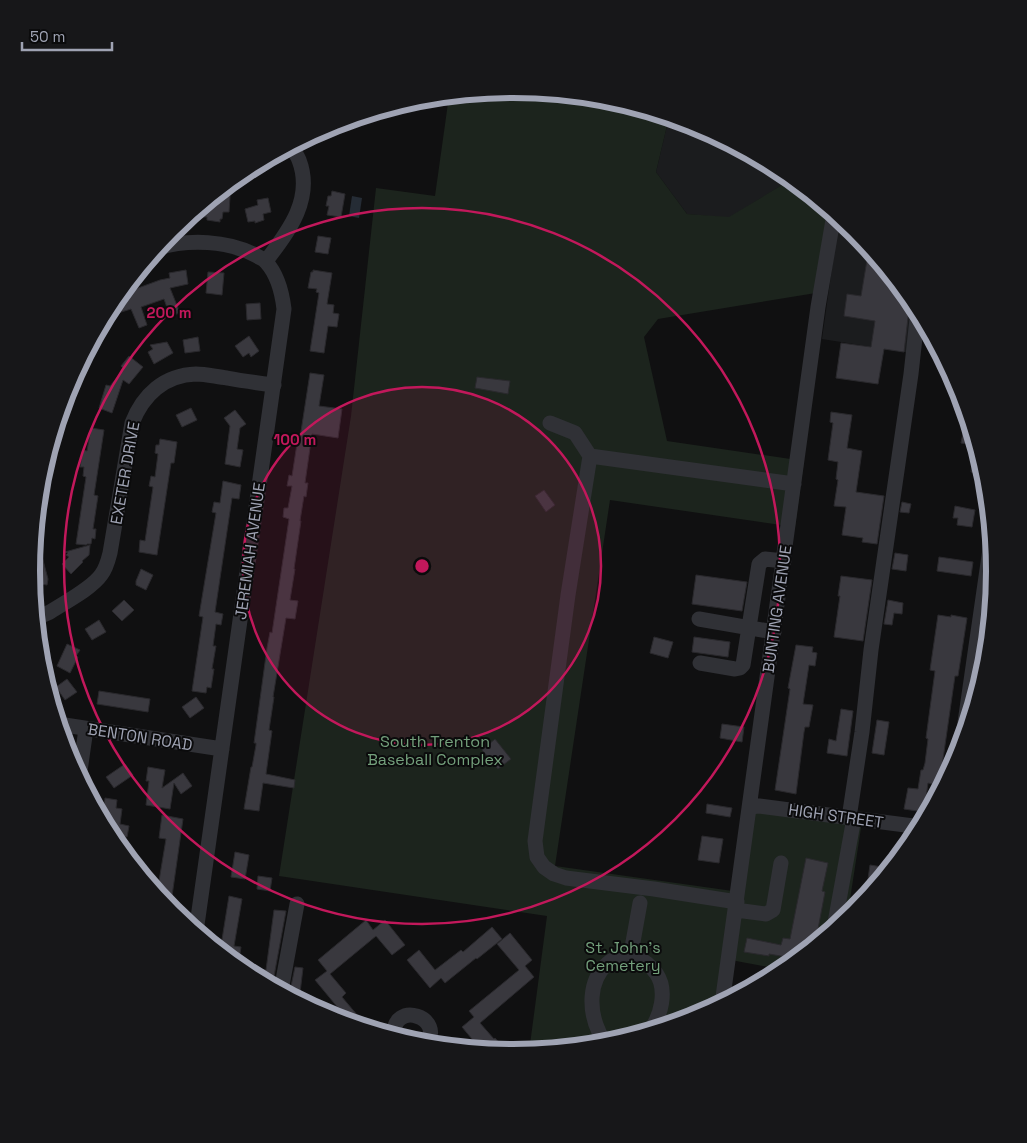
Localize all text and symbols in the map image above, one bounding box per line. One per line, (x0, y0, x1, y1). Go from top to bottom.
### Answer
scale bar (22, 20, 112, 52)
text: 50 m (30, 27, 65, 46)
text: 200 m (147, 303, 191, 322)
street label: EXETER DRIVE (106, 420, 144, 526)
text: 100 m (274, 430, 316, 449)
street label: JEREMIAH AVENUE (230, 481, 270, 621)
street label: BUNTING AVENUE (758, 544, 796, 674)
centre of rings (413, 557, 431, 575)
street label: BENTON ROAD (86, 718, 194, 756)
park label: South Trenton Baseball Complex (367, 731, 503, 770)
street label: HIGH STREET (787, 799, 885, 833)
park label: St. John's Cemetery (585, 937, 661, 976)

